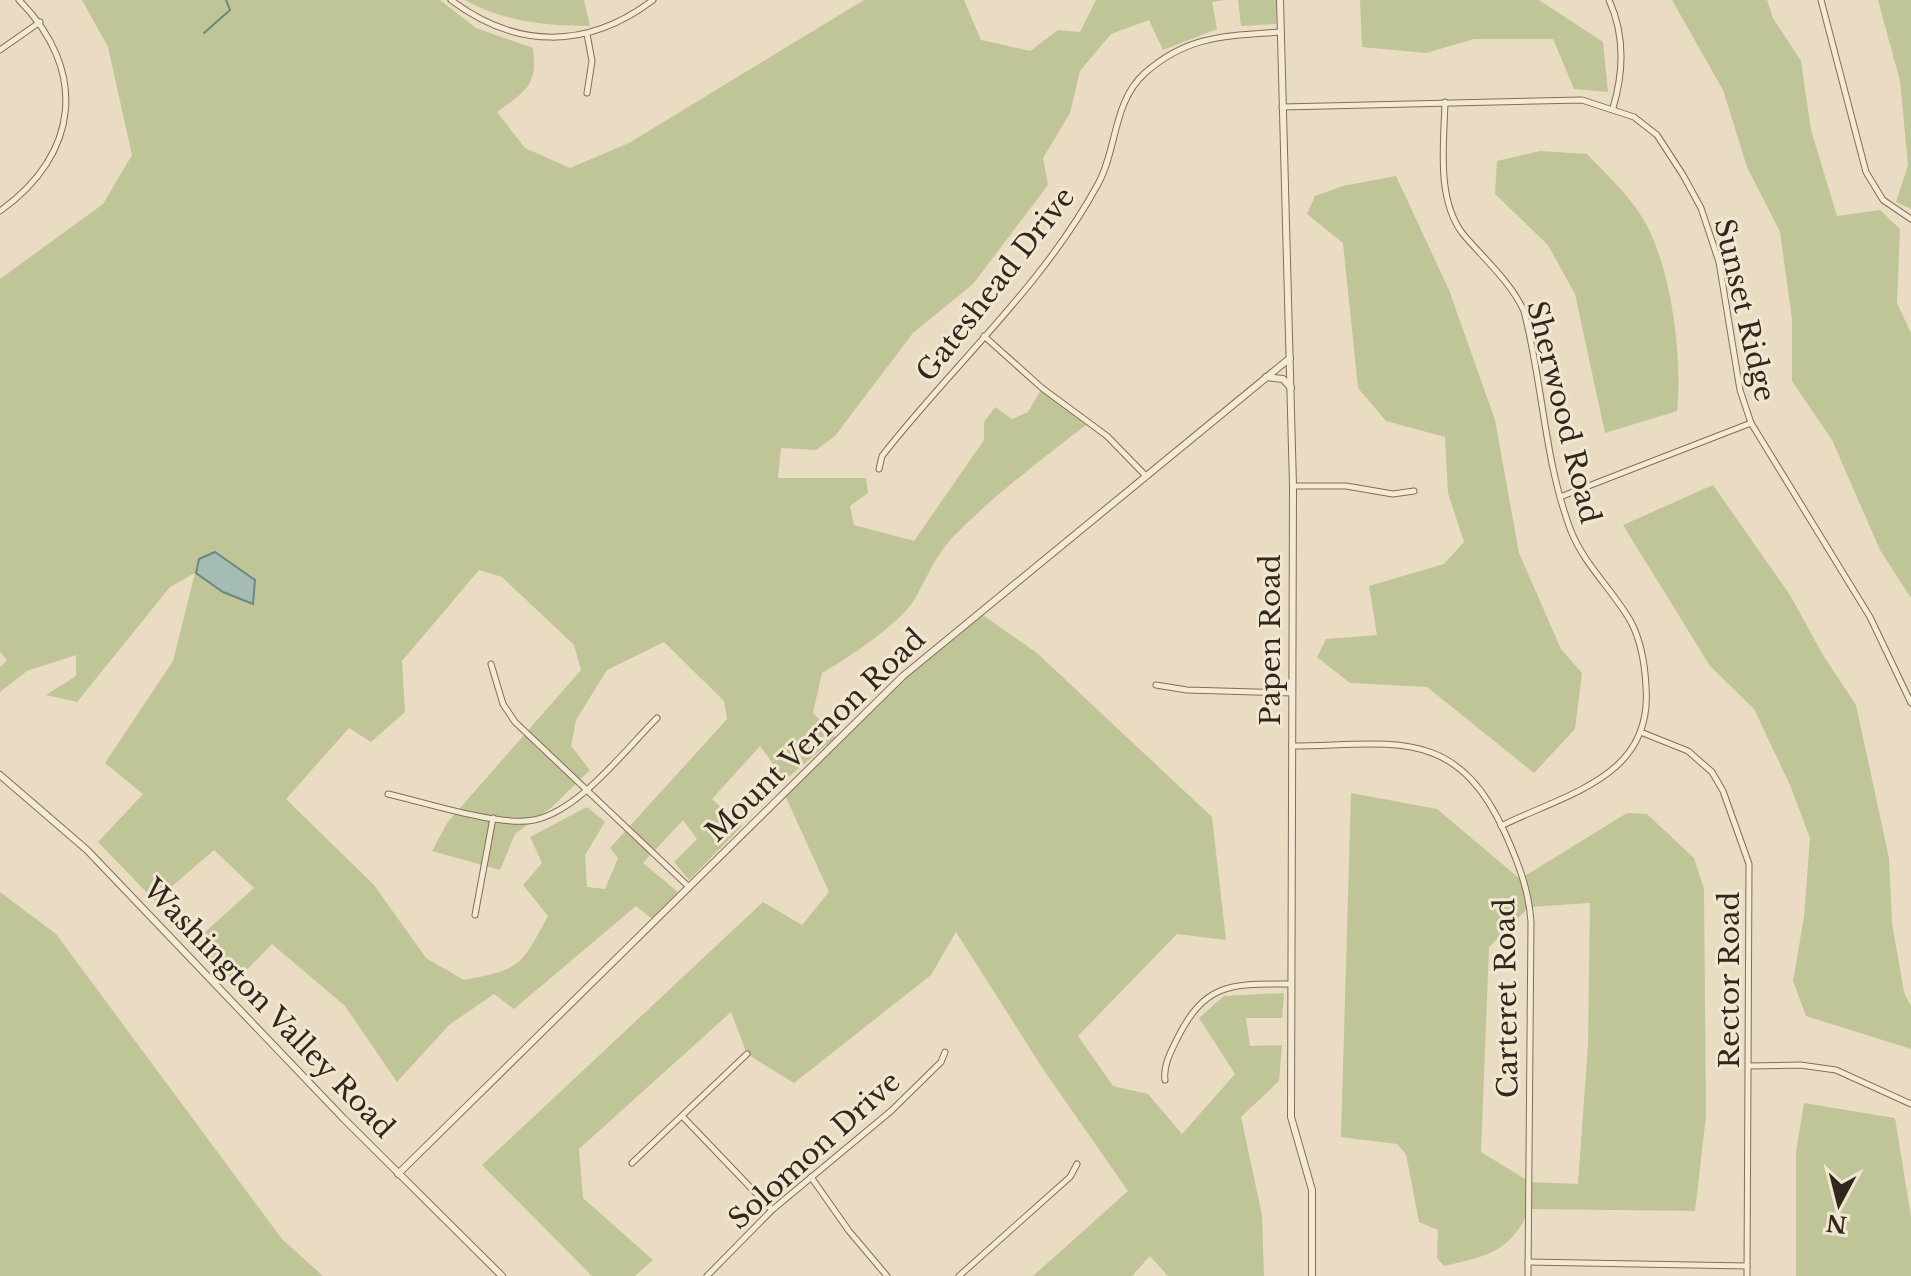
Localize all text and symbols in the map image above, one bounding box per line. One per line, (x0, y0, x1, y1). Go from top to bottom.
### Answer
street label: Gateshead Drive (909, 180, 1082, 388)
street label: Sunset Ridge (1706, 215, 1783, 405)
street label: Sherwood Road (1519, 297, 1608, 527)
street label: Papen Road (1253, 554, 1288, 726)
street label: Mount Vernon Road (698, 621, 933, 849)
street label: Washington Valley Road (135, 871, 402, 1145)
street label: Rector Road (1712, 891, 1747, 1069)
street label: Carteret Road (1487, 898, 1526, 1098)
street label: Solomon Drive (721, 1064, 908, 1237)
north arrow (1799, 1164, 1879, 1244)
text: N (1824, 1209, 1849, 1238)

